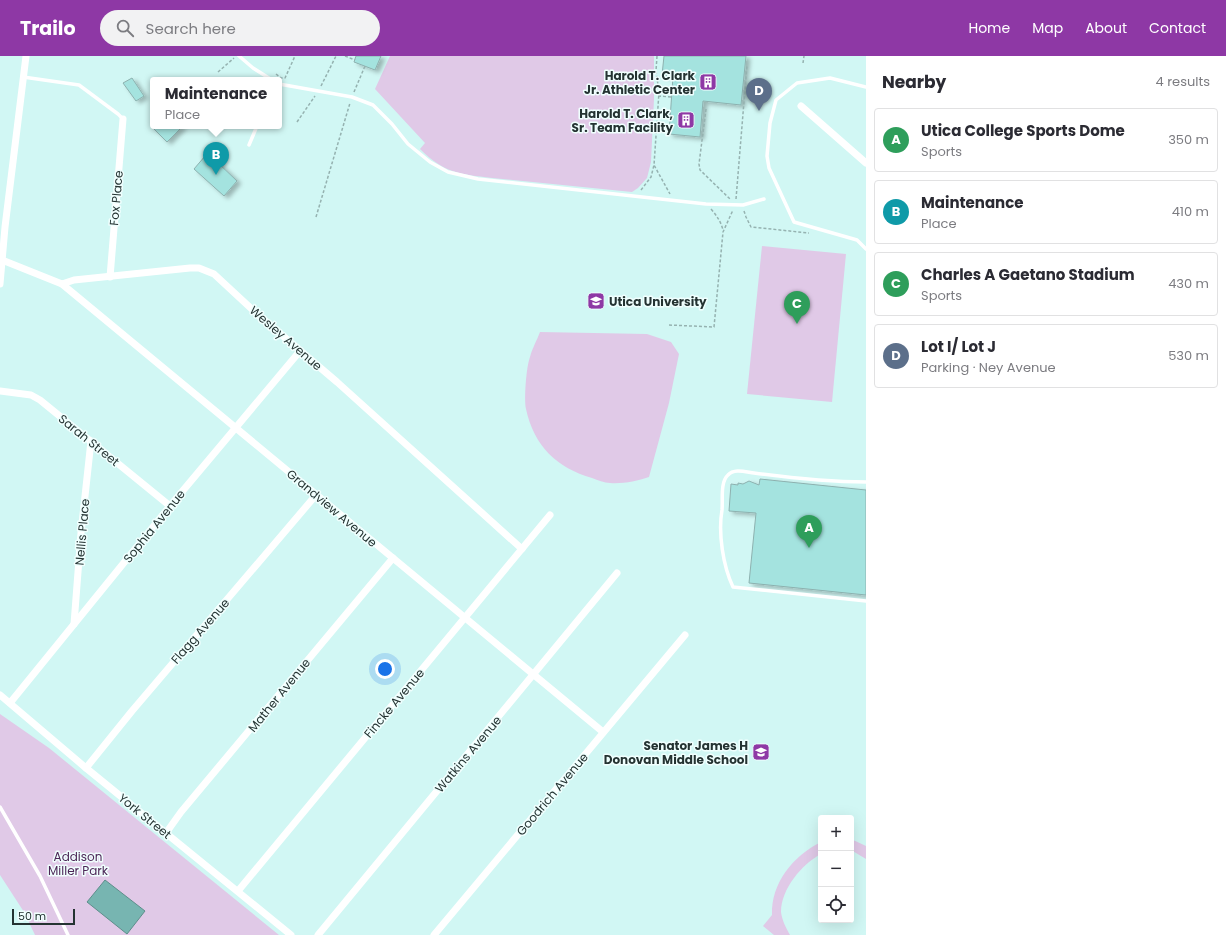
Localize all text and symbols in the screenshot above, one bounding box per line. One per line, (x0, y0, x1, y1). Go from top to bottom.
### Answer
search box (100, 10, 380, 46)
text: Trailo (20, 15, 76, 42)
icon: search (114, 17, 136, 39)
text: Search here (146, 18, 236, 39)
text: Home (968, 18, 1010, 38)
text: Map (1032, 18, 1063, 38)
text: About (1085, 18, 1127, 38)
text: Contact (1149, 18, 1206, 38)
place label: Harold T. Clark Jr. Athletic Center (584, 67, 696, 98)
text: Nearby (882, 70, 946, 94)
building icon: Harold T. Clark Jr. Athletic Center (698, 72, 718, 92)
text: 4 results (1156, 72, 1210, 91)
popup (150, 77, 282, 129)
pin: D (746, 78, 772, 111)
text: Maintenance (165, 83, 267, 104)
text: Place (165, 105, 200, 124)
place label: Harold T. Clark, Sr. Team Facility (572, 105, 673, 136)
building icon: Harold T. Clark, Sr. Team Facility (676, 110, 696, 130)
text: Utica College Sports Dome (921, 120, 1125, 141)
text: A (891, 130, 901, 149)
text: 350 m (1168, 130, 1209, 149)
pin: B (203, 142, 229, 175)
text: Sports (921, 142, 962, 161)
street label: Fox Place (105, 170, 127, 226)
text: Maintenance (921, 192, 1024, 213)
text: B (892, 202, 900, 221)
text: 410 m (1172, 202, 1209, 221)
text: Place (921, 214, 956, 233)
text: Charles A Gaetano Stadium (921, 264, 1135, 285)
text: C (891, 274, 901, 293)
text: 430 m (1168, 274, 1209, 293)
text: Sports (921, 286, 962, 305)
school or university icon: Utica University (586, 291, 606, 311)
pin: C (784, 291, 810, 324)
place label: Utica University (609, 293, 707, 310)
street label: Wesley Avenue (246, 302, 326, 374)
text: Lot I/ Lot J (921, 336, 996, 357)
text: D (891, 346, 901, 365)
text: 530 m (1168, 346, 1209, 365)
text: Parking · Ney Avenue (921, 358, 1056, 377)
street label: Sarah Street (55, 410, 123, 470)
street label: Grandview Avenue (283, 465, 381, 551)
street label: Sophia Avenue (119, 486, 189, 566)
street label: Nellis Place (71, 498, 93, 566)
pin: A (796, 515, 822, 548)
street label: Flagg Avenue (167, 595, 233, 667)
street label: Mather Avenue (244, 654, 314, 736)
your location (375, 659, 395, 679)
street label: Fincke Avenue (360, 665, 428, 741)
street label: Watkins Avenue (431, 712, 505, 796)
place label: Senator James H Donovan Middle School (604, 737, 748, 768)
school or university icon: Senator James H Donovan Middle School (751, 742, 771, 762)
street label: Goodrich Avenue (512, 749, 592, 839)
street label: York Street (115, 789, 175, 843)
map controls (818, 815, 854, 923)
button: + (818, 815, 854, 851)
park label: Addison Miller Park (48, 848, 109, 879)
button: − (818, 851, 854, 887)
button: locate (818, 887, 854, 923)
scale bar (12, 907, 75, 926)
text: 50 m (18, 908, 46, 924)

